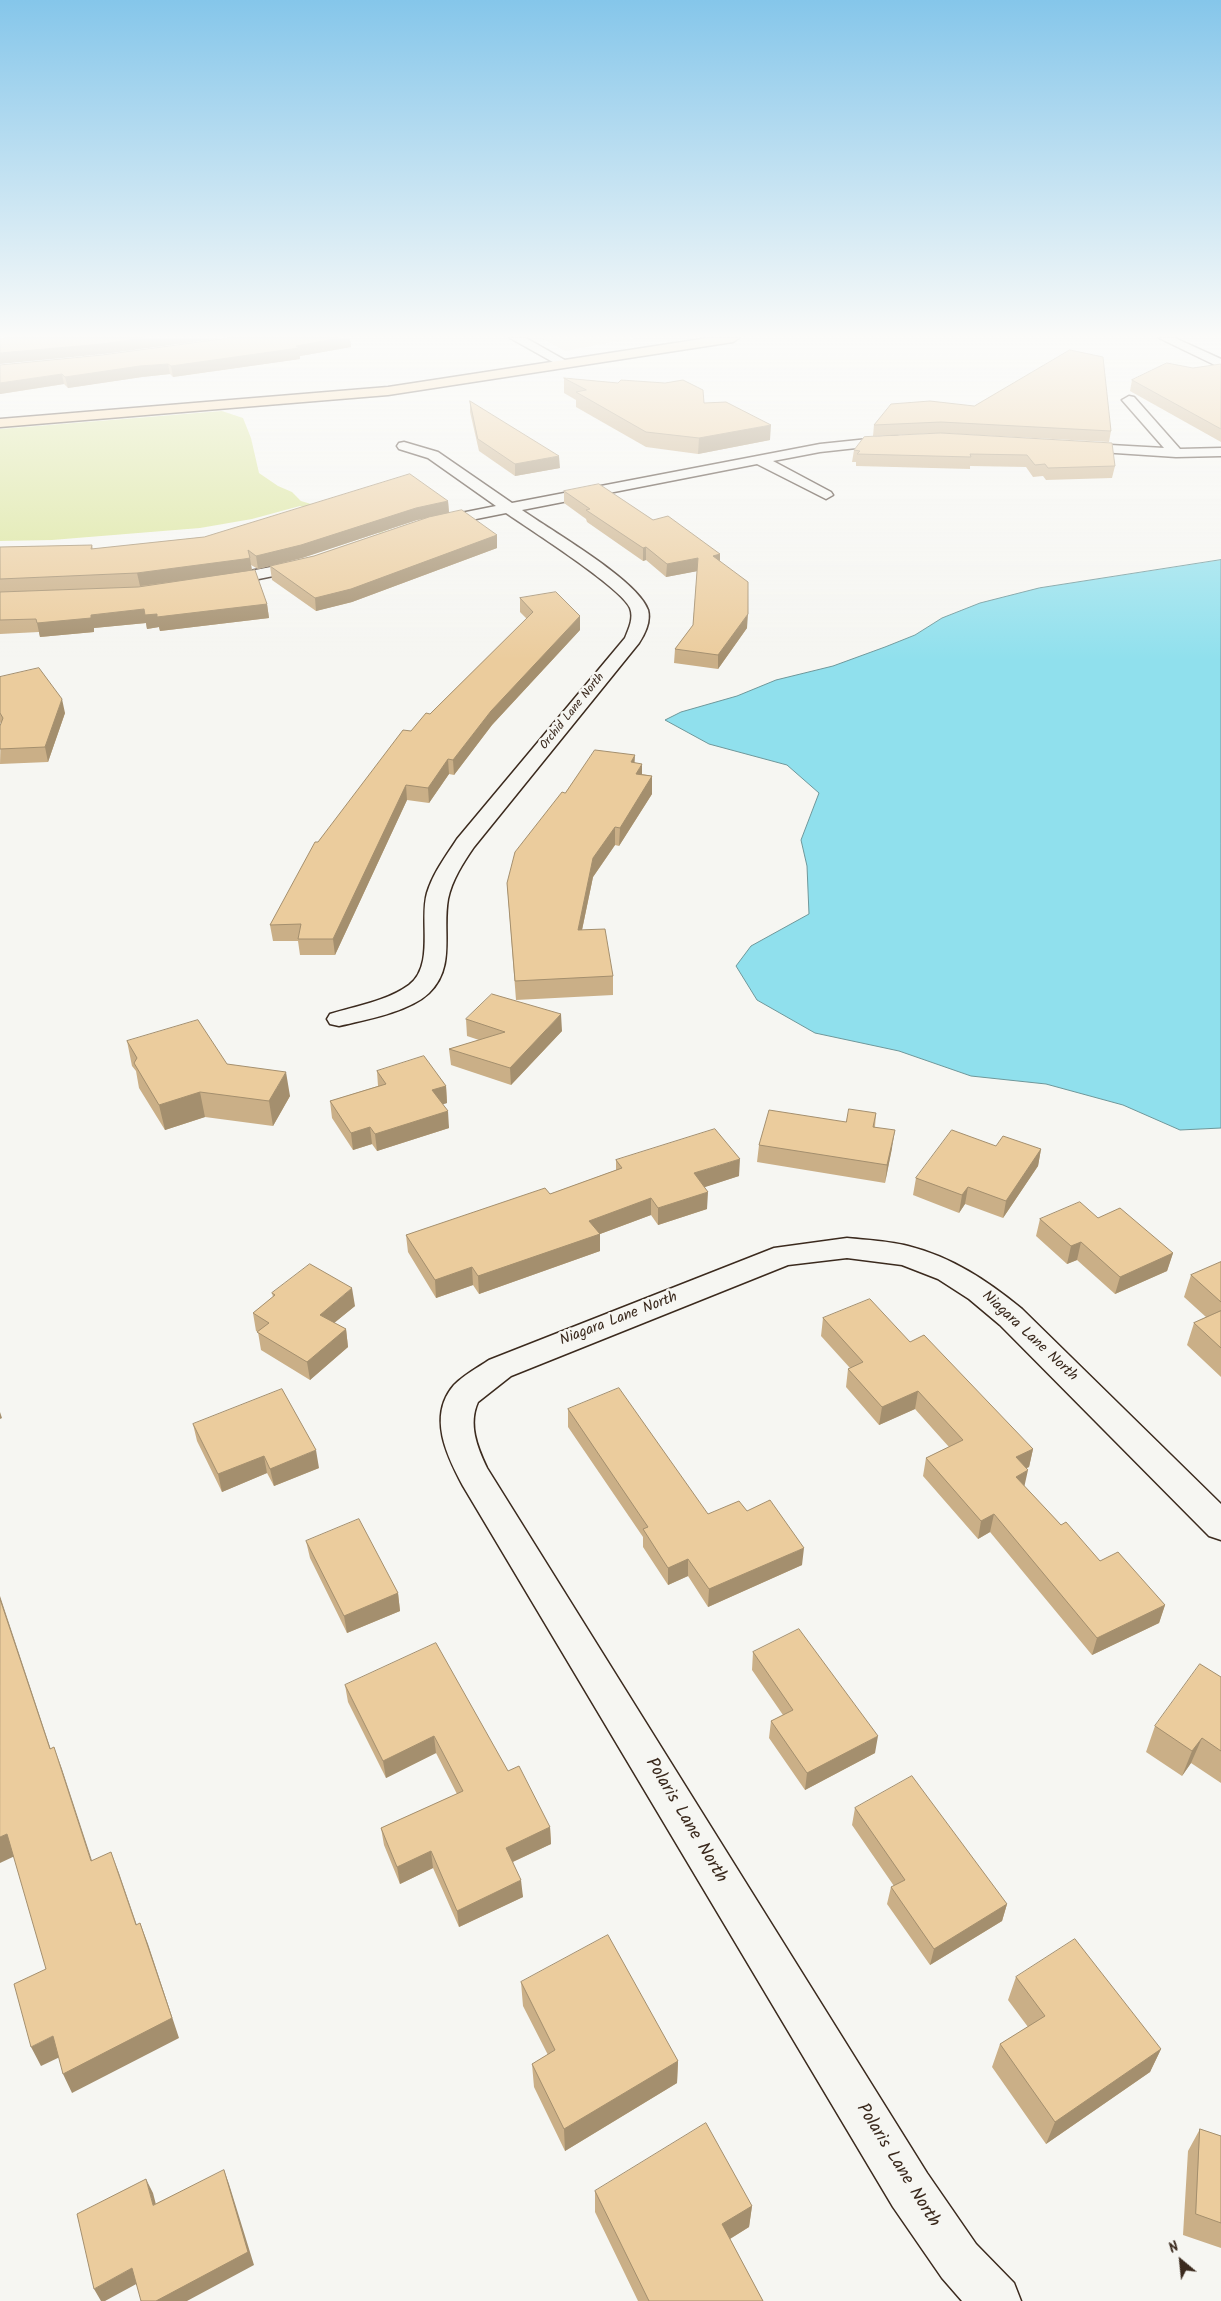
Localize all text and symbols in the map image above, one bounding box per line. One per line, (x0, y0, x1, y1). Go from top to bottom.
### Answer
street label: Orchid Lane North (538, 671, 608, 753)
street label: Niagara Lane North (977, 1288, 1081, 1386)
street label: Niagara Lane North (558, 1289, 680, 1351)
street label: Polaris Lane North (639, 1755, 731, 1887)
street label: Polaris Lane North (850, 2100, 944, 2232)
north arrow (1156, 2236, 1206, 2286)
text: N (1165, 2236, 1183, 2260)

